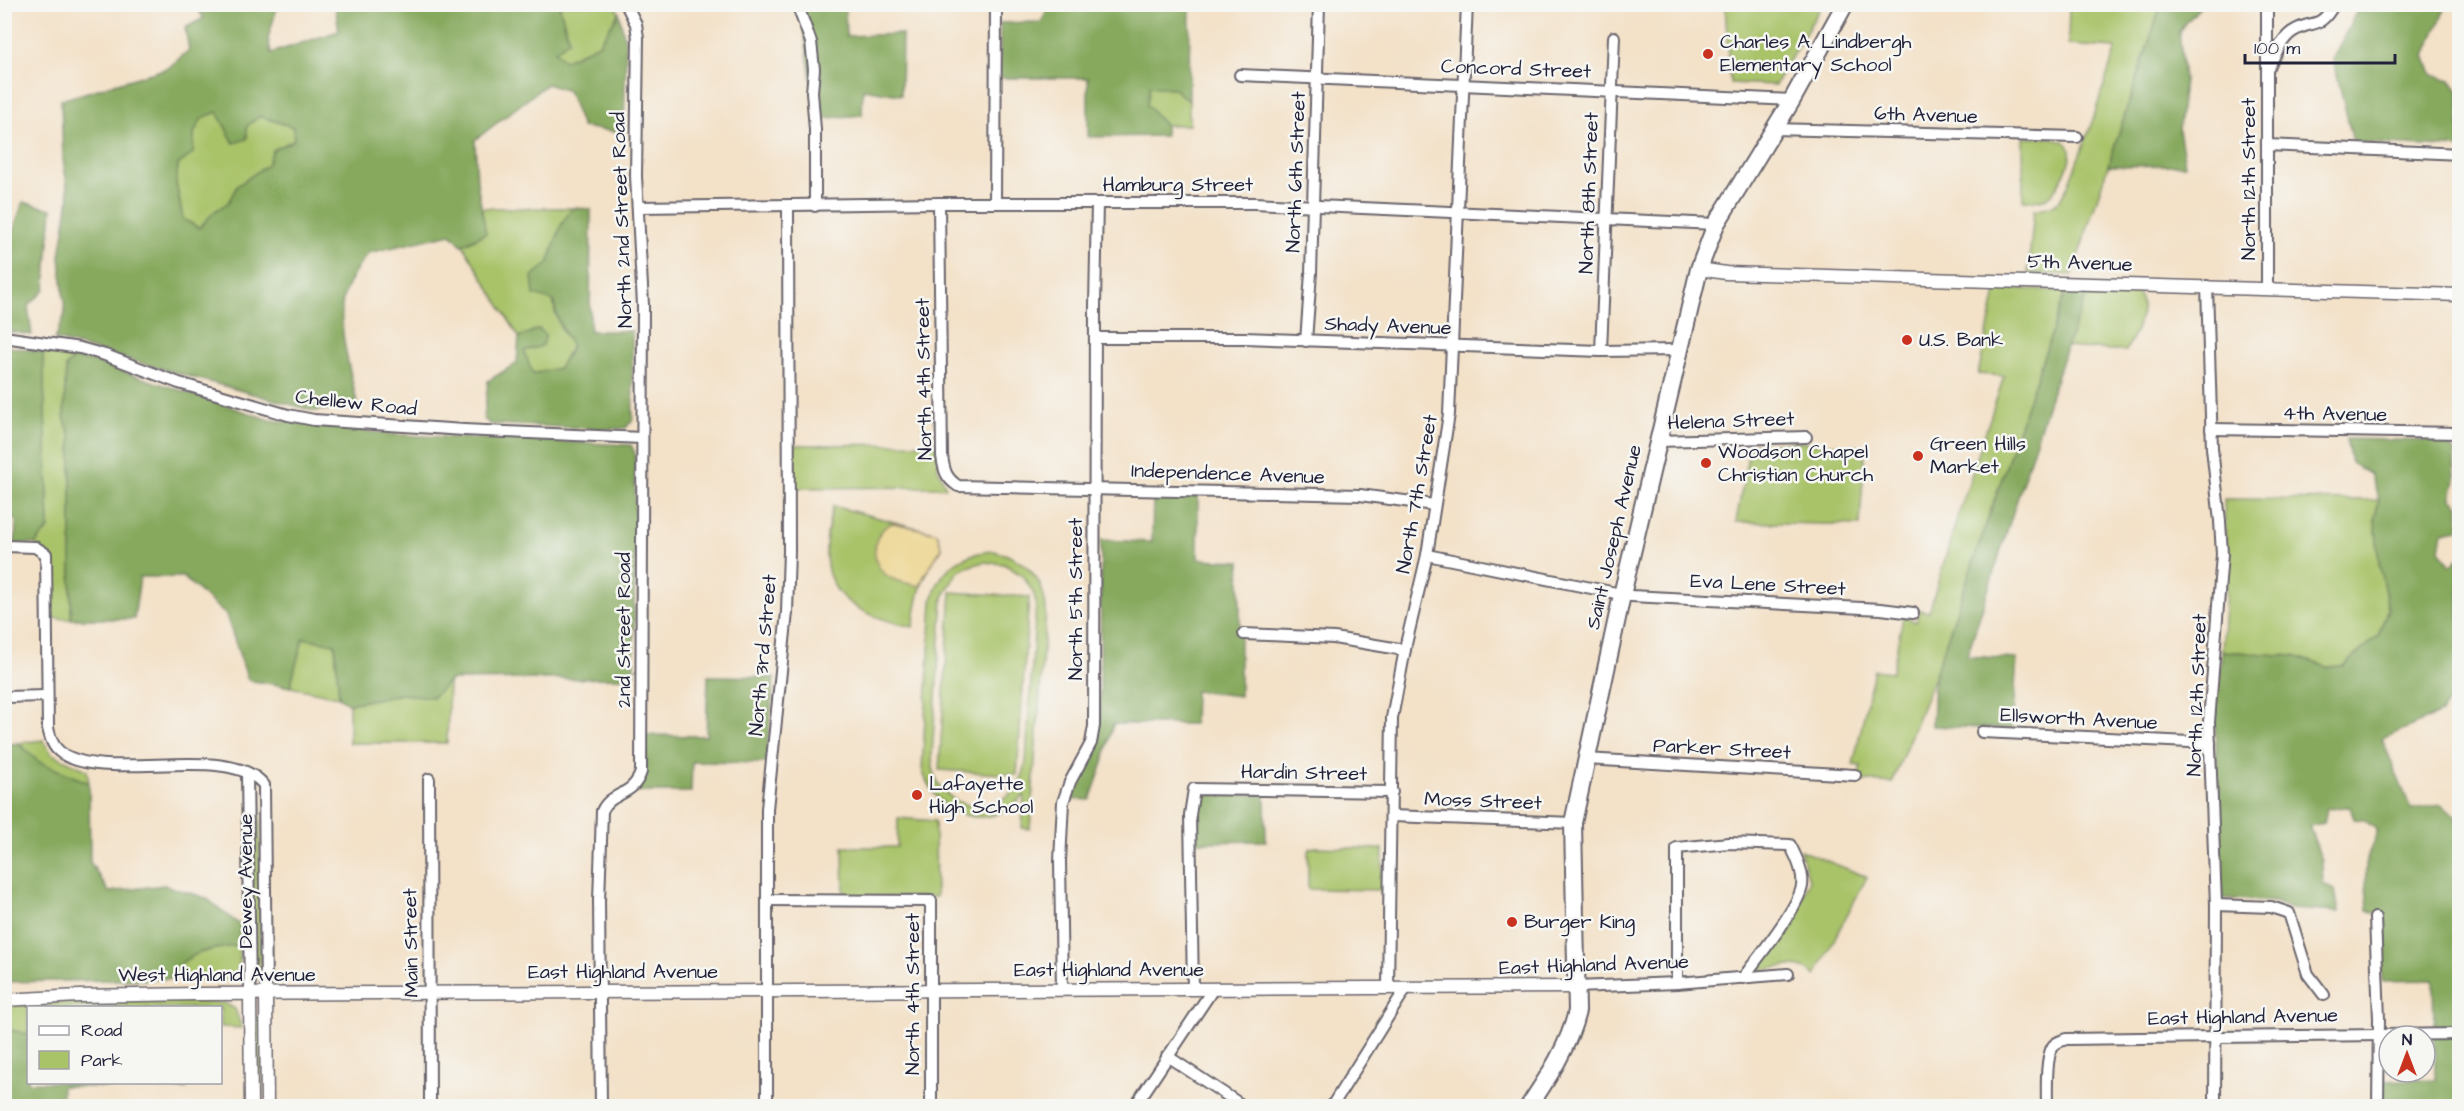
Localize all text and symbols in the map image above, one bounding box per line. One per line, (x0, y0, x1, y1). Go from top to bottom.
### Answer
scale bar (2245, 27, 2395, 65)
place label: Charles A. Lindbergh Elementary School (1720, 28, 1911, 80)
text: 100 m (2254, 36, 2300, 61)
marker: Charles A. Lindbergh Elementary School (1701, 47, 1715, 61)
street label: Concord Street (1440, 52, 1592, 86)
street label: North 6th Street (1279, 91, 1313, 253)
street label: North 12th Street (2235, 98, 2263, 260)
street label: 6th Avenue (1874, 99, 1978, 131)
street label: North 2nd Street Road (604, 111, 640, 329)
street label: North 8th Street (1572, 112, 1606, 274)
street label: Hamburg Street (1103, 171, 1253, 200)
street label: 5th Avenue (2027, 247, 2133, 279)
street label: North 4th Street (909, 298, 939, 460)
street label: Shady Avenue (1324, 310, 1452, 343)
place label: U.S. Bank (1919, 326, 2003, 354)
marker: U.S. Bank (1900, 333, 1914, 347)
street label: Chellew Road (294, 383, 418, 423)
street label: 4th Avenue (2282, 399, 2388, 429)
street label: Helena Street (1667, 405, 1795, 437)
street label: North 7th Street (1389, 412, 1445, 576)
place label: Green Hills Market (1930, 430, 2026, 481)
place label: Woodson Chapel Christian Church (1718, 438, 1873, 489)
street label: Saint Joseph Avenue (1579, 442, 1649, 632)
marker: Green Hills Market (1911, 449, 1925, 463)
marker: Woodson Chapel Christian Church (1699, 456, 1713, 470)
street label: Independence Avenue (1131, 457, 1325, 491)
street label: North 5th Street (1062, 518, 1090, 680)
street label: 2nd Street Road (610, 552, 638, 708)
street label: Eva Lene Street (1690, 567, 1846, 603)
street label: North 3rd Street (742, 573, 784, 737)
street label: North 12th Street (2180, 613, 2214, 777)
street label: Ellsworth Avenue (2000, 701, 2159, 737)
street label: Parker Street (1652, 731, 1792, 767)
street label: Hardin Street (1241, 758, 1367, 788)
place label: Lafayette High School (929, 770, 1033, 822)
street label: Moss Street (1424, 785, 1542, 817)
marker: Lafayette High School (910, 788, 924, 802)
street label: Dewey Avenue (232, 813, 261, 948)
street label: Main Street (396, 888, 426, 998)
place label: Burger King (1524, 908, 1635, 937)
street label: North 4th Street (899, 913, 927, 1075)
marker: Burger King (1505, 915, 1519, 929)
street label: East Highland Avenue (1499, 948, 1690, 983)
street label: East Highland Avenue (1014, 956, 1204, 985)
street label: East Highland Avenue (528, 958, 718, 987)
street label: West Highland Avenue (118, 961, 316, 990)
street label: East Highland Avenue (2148, 1001, 2338, 1034)
legend (27, 1006, 222, 1084)
text: Road (81, 1018, 122, 1043)
north arrow (2377, 1024, 2437, 1084)
text: N (2402, 1029, 2412, 1051)
text: Park (81, 1048, 123, 1073)

